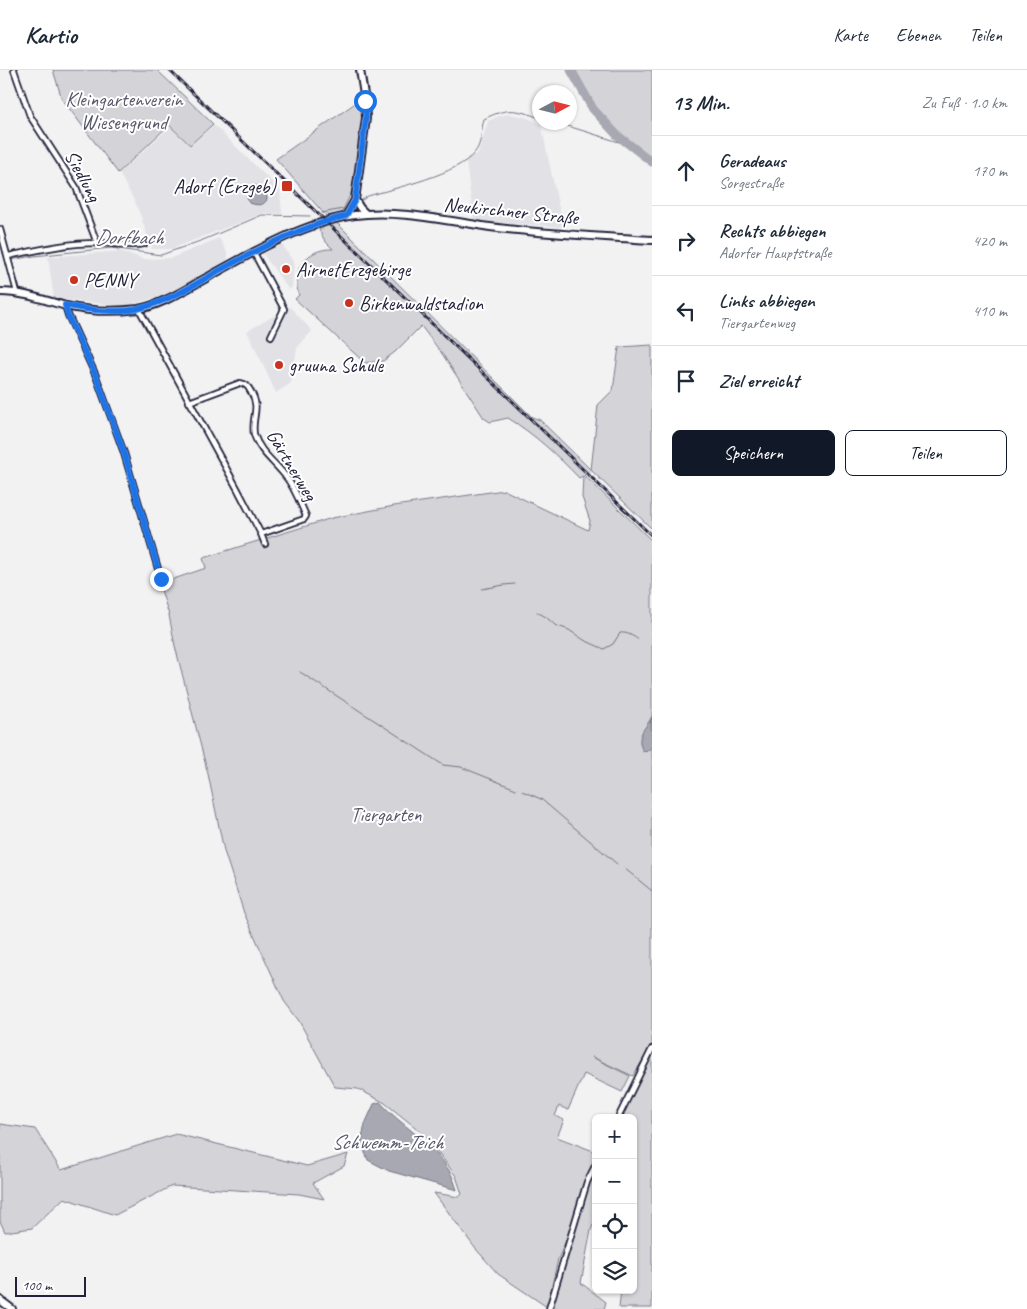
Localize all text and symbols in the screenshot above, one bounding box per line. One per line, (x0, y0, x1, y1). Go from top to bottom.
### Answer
text: Kartio (25, 20, 77, 50)
text: Karte (833, 24, 868, 46)
text: Ebenen (896, 24, 941, 46)
text: Teilen (969, 24, 1002, 46)
north arrow (532, 85, 577, 130)
park label: Kleingartenverein Wiesengrund (66, 87, 183, 135)
route start (354, 90, 377, 113)
text: 13 Min. (672, 90, 729, 116)
text: Zu Fuß · 1.0 km (922, 93, 1007, 113)
street label: Siedlung (59, 146, 107, 207)
text: Geradeaus (719, 149, 786, 173)
icon: ahead (672, 157, 700, 185)
text: 170 m (973, 161, 1007, 181)
text: Sorgestraße (719, 173, 784, 193)
place label: Adorf (Erzgeb) (174, 174, 277, 199)
marker: Adorf (Erzgeb) (280, 179, 294, 193)
street label: Neukirchner Straße (443, 192, 581, 231)
text: Rechts abbiegen (719, 219, 825, 243)
water label: Dorfbach (95, 224, 164, 250)
icon: right (672, 227, 700, 255)
text: 420 m (973, 231, 1007, 251)
text: Adorfer Hauptstraße (719, 243, 832, 263)
place label: AirnetErzgebirge (296, 257, 412, 282)
marker: AirnetErzgebirge (280, 263, 292, 275)
place label: PENNY (84, 268, 140, 293)
marker: PENNY (68, 274, 80, 286)
text: Links abbiegen (719, 289, 815, 313)
place label: Birkenwaldstadion (359, 291, 484, 316)
marker: Birkenwaldstadion (343, 297, 355, 309)
icon: left (672, 297, 700, 325)
text: 410 m (973, 301, 1007, 321)
text: Tiergartenweg (719, 313, 795, 333)
place label: gruuna Schule (289, 353, 384, 378)
marker: gruuna Schule (273, 359, 285, 371)
icon: arrive (672, 367, 700, 395)
text: Ziel erreicht (719, 369, 799, 393)
street label: Gärtnerweg (261, 425, 324, 507)
button: Speichern (672, 430, 835, 476)
button: Teilen (845, 430, 1007, 476)
route end (150, 568, 173, 591)
park label: Tiergarten (350, 802, 423, 827)
map controls (592, 1114, 637, 1294)
button: + (592, 1114, 637, 1159)
water label: Schwemm-Teich (331, 1129, 444, 1155)
button: − (592, 1159, 637, 1204)
button: locate (592, 1204, 637, 1249)
button: layers (592, 1249, 637, 1294)
scale bar (15, 1274, 86, 1297)
text: 100 m (22, 1277, 52, 1294)

